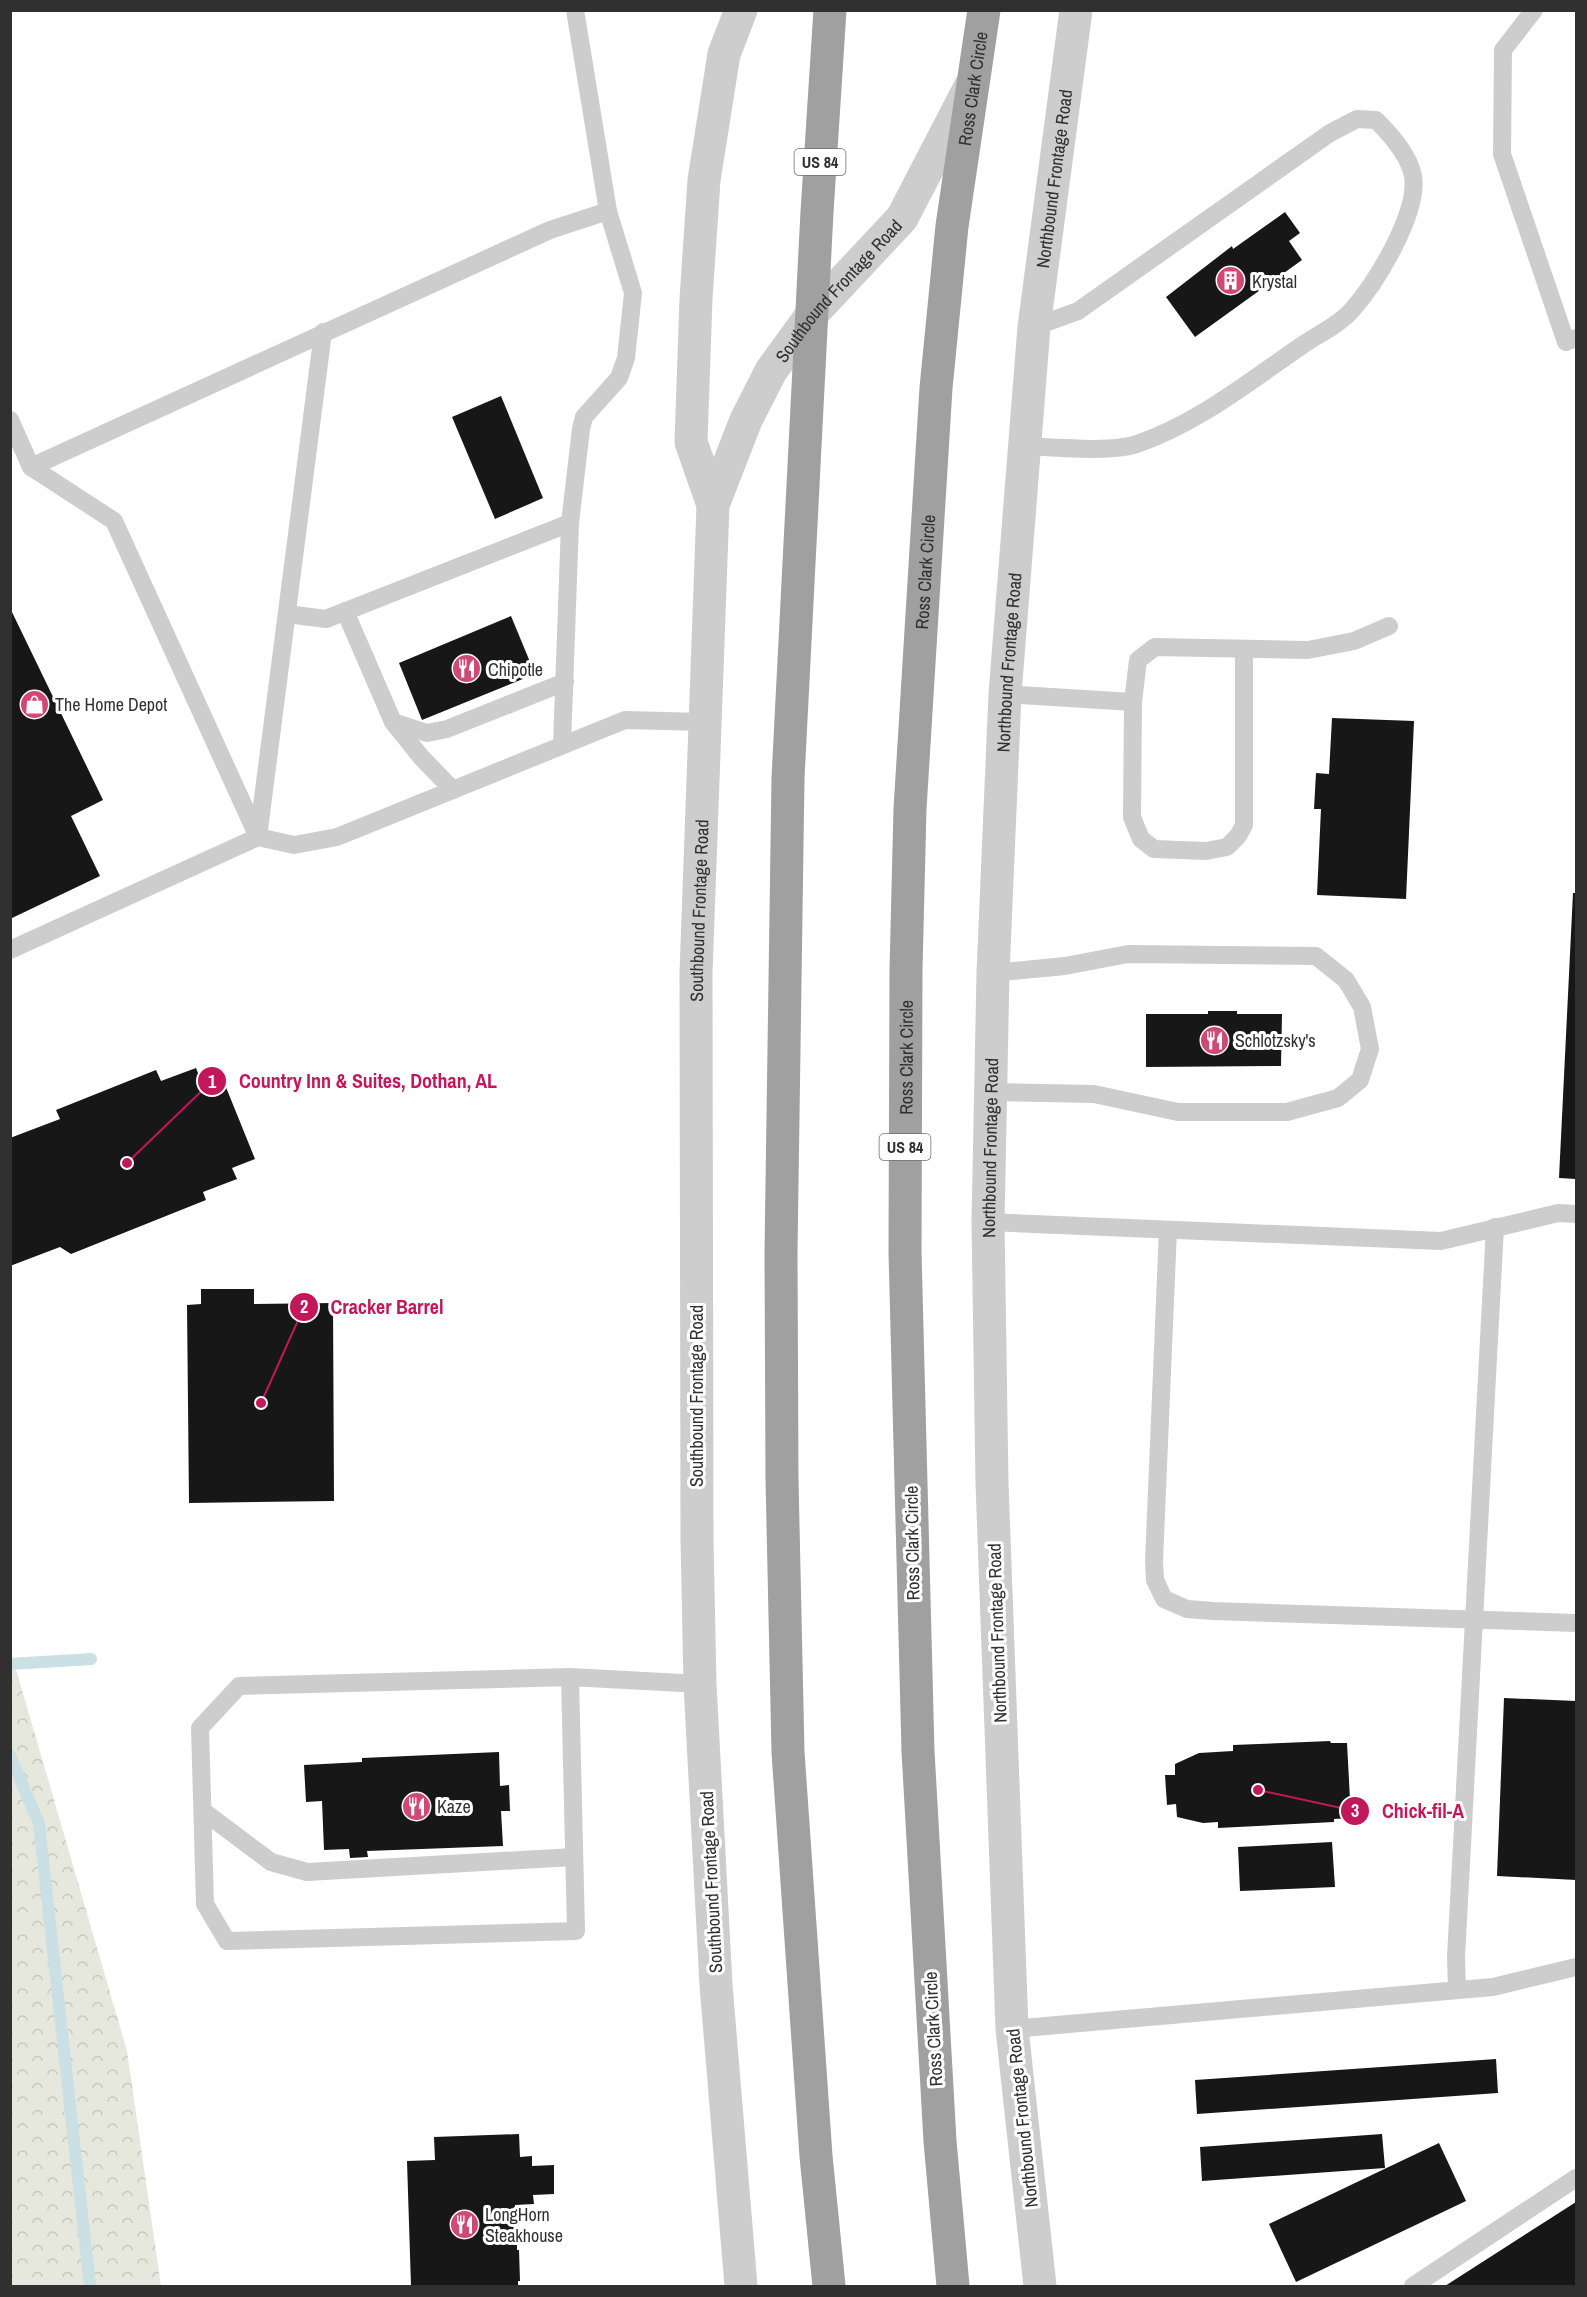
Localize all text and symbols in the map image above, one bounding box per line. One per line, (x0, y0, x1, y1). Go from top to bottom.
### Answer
street label: Ross Clark Circle (952, 30, 993, 147)
street label: Northbound Frontage Road (1029, 88, 1078, 269)
road number: US 84 (794, 149, 846, 175)
street label: Southbound Frontage Road (769, 214, 907, 367)
building icon: Krystal (1215, 265, 1247, 297)
place label: Krystal (1252, 269, 1297, 294)
street label: Ross Clark Circle (909, 514, 941, 630)
street label: Northbound Frontage Road (990, 572, 1027, 753)
restaurant icon: Chipotle (451, 653, 483, 685)
place label: Chipotle (488, 657, 543, 682)
shop icon: The Home Depot (18, 688, 50, 720)
place label: The Home Depot (55, 692, 167, 717)
street label: Southbound Frontage Road (683, 819, 714, 1002)
street label: Ross Clark Circle (893, 1000, 918, 1115)
restaurant icon: Schlotzsky's (1198, 1024, 1230, 1056)
place label: Schlotzsky's (1235, 1028, 1316, 1053)
street label: Northbound Frontage Road (975, 1058, 1004, 1238)
callout: Country Inn & Suites, Dothan, AL (197, 1062, 510, 1100)
text: Country Inn & Suites, Dothan, AL (239, 1067, 497, 1094)
text: 1 (208, 1069, 217, 1094)
road number: US 84 (880, 1134, 930, 1160)
callout: Cracker Barrel (289, 1288, 456, 1326)
text: Cracker Barrel (330, 1293, 444, 1320)
text: 2 (300, 1294, 308, 1319)
street label: Southbound Frontage Road (684, 1305, 709, 1487)
street label: Ross Clark Circle (899, 1485, 925, 1601)
street label: Northbound Frontage Road (981, 1543, 1013, 1723)
restaurant icon: Kaze (400, 1790, 432, 1822)
street label: Southbound Frontage Road (694, 1790, 728, 1974)
callout: Chick-fil-A (1340, 1792, 1476, 1830)
place label: Kaze (437, 1794, 471, 1819)
text: Chick-fil-A (1382, 1797, 1464, 1824)
text: 3 (1351, 1798, 1359, 1823)
street label: Ross Clark Circle (918, 1971, 948, 2087)
street label: Northbound Frontage Road (1000, 2027, 1044, 2209)
place label: LongHorn Steakhouse (485, 2202, 563, 2248)
restaurant icon: LongHorn Steakhouse (448, 2208, 480, 2240)

